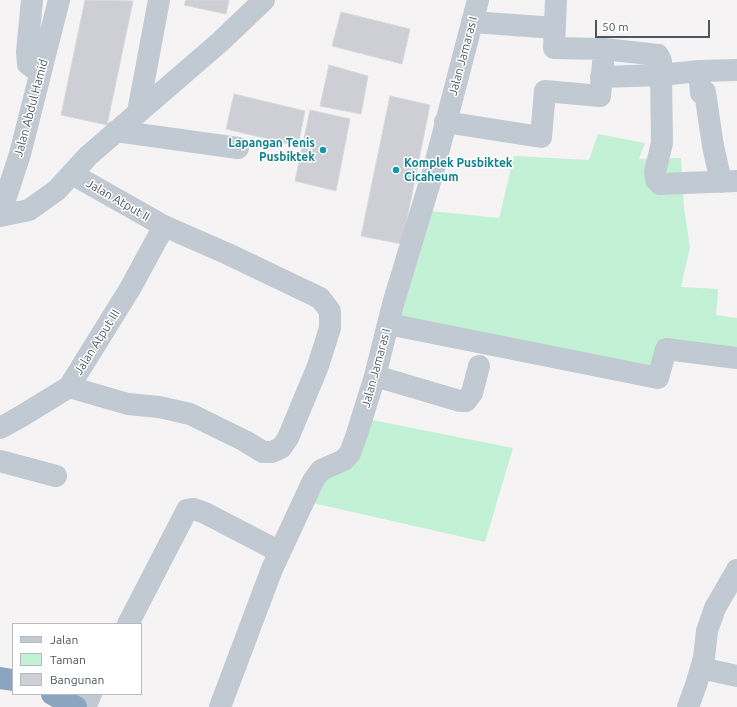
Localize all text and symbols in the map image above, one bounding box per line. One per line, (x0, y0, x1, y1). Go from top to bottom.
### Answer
scale bar (597, 12, 712, 38)
street label: Jalan Jamaras I (446, 15, 480, 97)
text: 50 m (602, 20, 629, 33)
street label: Jalan Abdul Hamid (11, 58, 51, 158)
place label: Lapangan Tenis Pusbiktek (228, 136, 315, 164)
marker: Lapangan Tenis Pusbiktek (318, 145, 328, 155)
place label: Komplek Pusbiktek Cicaheum (404, 156, 513, 184)
marker: Komplek Pusbiktek Cicaheum (391, 165, 401, 175)
street label: Jalan Atput II (84, 176, 152, 224)
street label: Jalan Atput III (71, 307, 123, 377)
street label: Jalan Jamaras I (359, 327, 393, 409)
legend (12, 623, 142, 695)
text: Jalan (50, 633, 78, 646)
text: Taman (50, 653, 86, 666)
text: Bangunan (50, 673, 104, 686)

